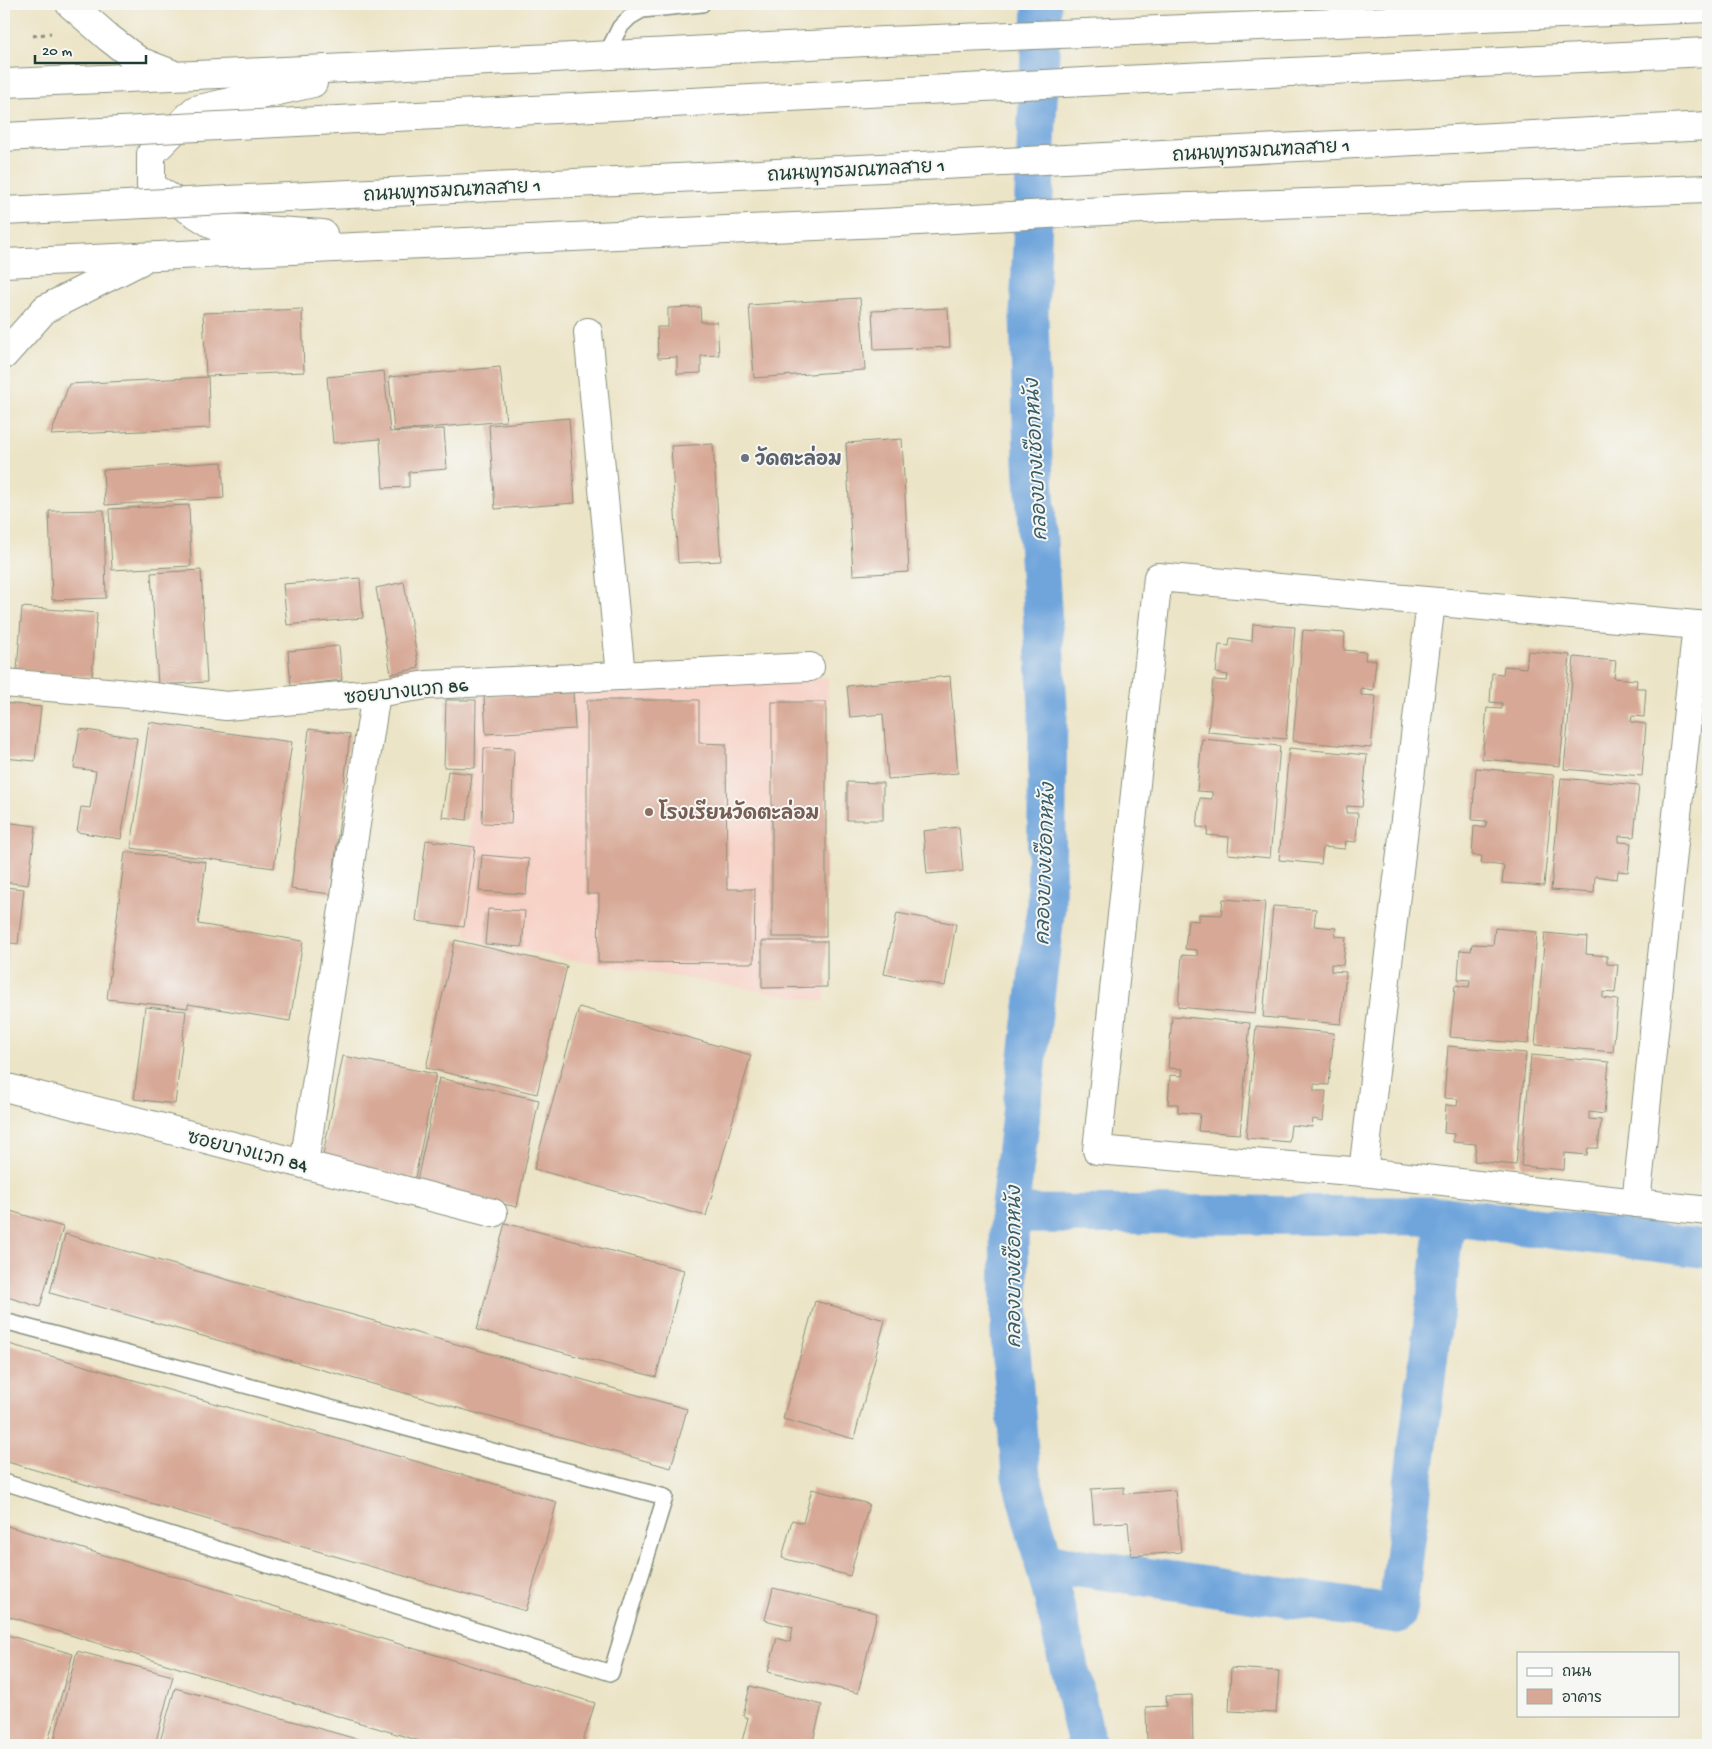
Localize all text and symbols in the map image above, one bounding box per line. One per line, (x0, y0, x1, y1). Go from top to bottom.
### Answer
scale bar (35, 32, 146, 64)
text: 20 m (42, 43, 72, 61)
street label: ถนนพุทธมณฑลสาย 1 (1172, 136, 1351, 169)
street label: ถนนพุทธมณฑลสาย 1 (767, 156, 946, 189)
street label: ถนนพุทธมณฑลสาย 1 (363, 176, 542, 209)
water label: คลองบางเชือกหนัง (1019, 376, 1054, 542)
place label: วัดตะล่อม (755, 445, 842, 473)
marker: วัดตะล่อม (739, 452, 751, 464)
street label: ซอยบางแวก 86 (343, 676, 470, 711)
water label: คลองบางเชือกหนัง (1029, 781, 1062, 945)
place label: โรงเรียนวัดตะล่อม (658, 799, 819, 827)
marker: โรงเรียนวัดตะล่อม (643, 806, 655, 818)
street label: ซอยบางแวก 84 (184, 1127, 310, 1180)
water label: คลองบางเชือกหนัง (1001, 1184, 1028, 1348)
legend (1517, 1652, 1680, 1716)
text: ถนน (1562, 1664, 1591, 1682)
text: อาคาร (1562, 1690, 1602, 1708)

